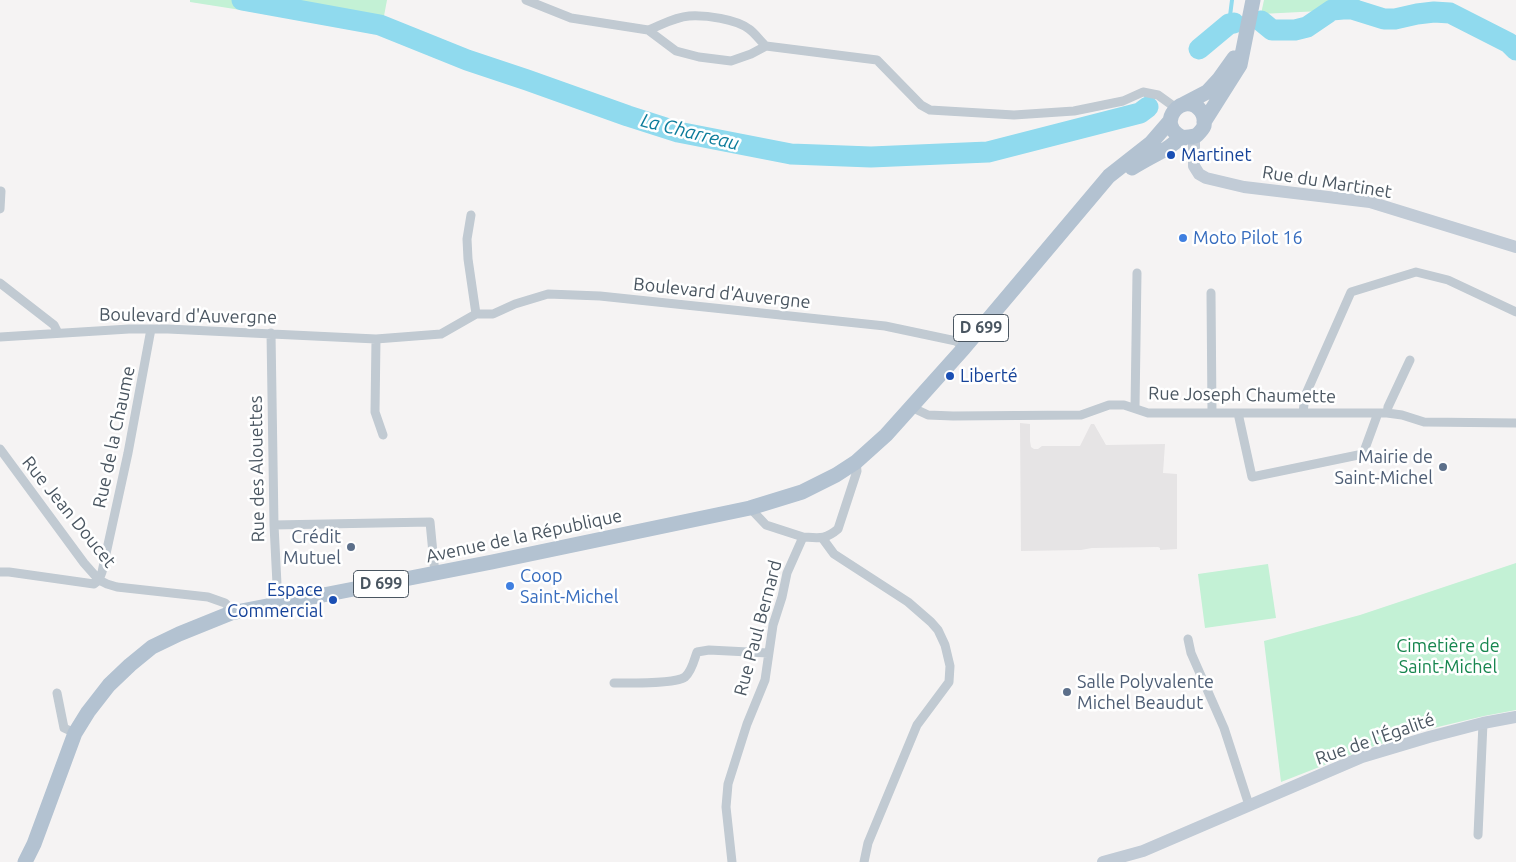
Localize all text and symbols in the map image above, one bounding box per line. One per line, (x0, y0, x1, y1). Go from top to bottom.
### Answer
water label: La Charreau (638, 109, 742, 155)
place label: Martinet (1181, 144, 1251, 166)
marker: Martinet (1165, 149, 1177, 161)
street label: Rue du Martinet (1261, 161, 1393, 203)
place label: Moto Pilot 16 (1193, 227, 1303, 249)
marker: Moto Pilot 16 (1177, 232, 1189, 244)
street label: Boulevard d'Auvergne (632, 273, 812, 313)
street label: Boulevard d'Auvergne (99, 304, 277, 328)
road number: D 699 (954, 314, 1008, 342)
street label: Rue de la Chaume (88, 364, 140, 510)
place label: Liberté (960, 365, 1018, 387)
marker: Liberté (944, 370, 956, 382)
street label: Rue Joseph Chaumette (1148, 383, 1336, 407)
street label: Rue des Alouettes (245, 395, 269, 543)
place label: Mairie de Saint-Michel (1335, 446, 1433, 488)
street label: Rue Jean Doucet (18, 452, 120, 572)
marker: Mairie de Saint-Michel (1437, 461, 1449, 473)
street label: Avenue de la République (424, 505, 624, 567)
place label: Crédit Mutuel (283, 526, 341, 568)
marker: Crédit Mutuel (345, 541, 357, 553)
street label: Rue Paul Bernard (730, 558, 786, 698)
place label: Coop Saint-Michel (520, 565, 618, 608)
road number: D 699 (354, 570, 408, 598)
place label: Espace Commercial (227, 579, 323, 622)
marker: Coop Saint-Michel (504, 580, 516, 592)
marker: Espace Commercial (327, 594, 339, 606)
park label: Cimetière de Saint-Michel (1396, 635, 1500, 678)
place label: Salle Polyvalente Michel Beaudut (1077, 671, 1214, 714)
marker: Salle Polyvalente Michel Beaudut (1061, 686, 1073, 698)
street label: Rue de l'Égalité (1313, 708, 1437, 770)

